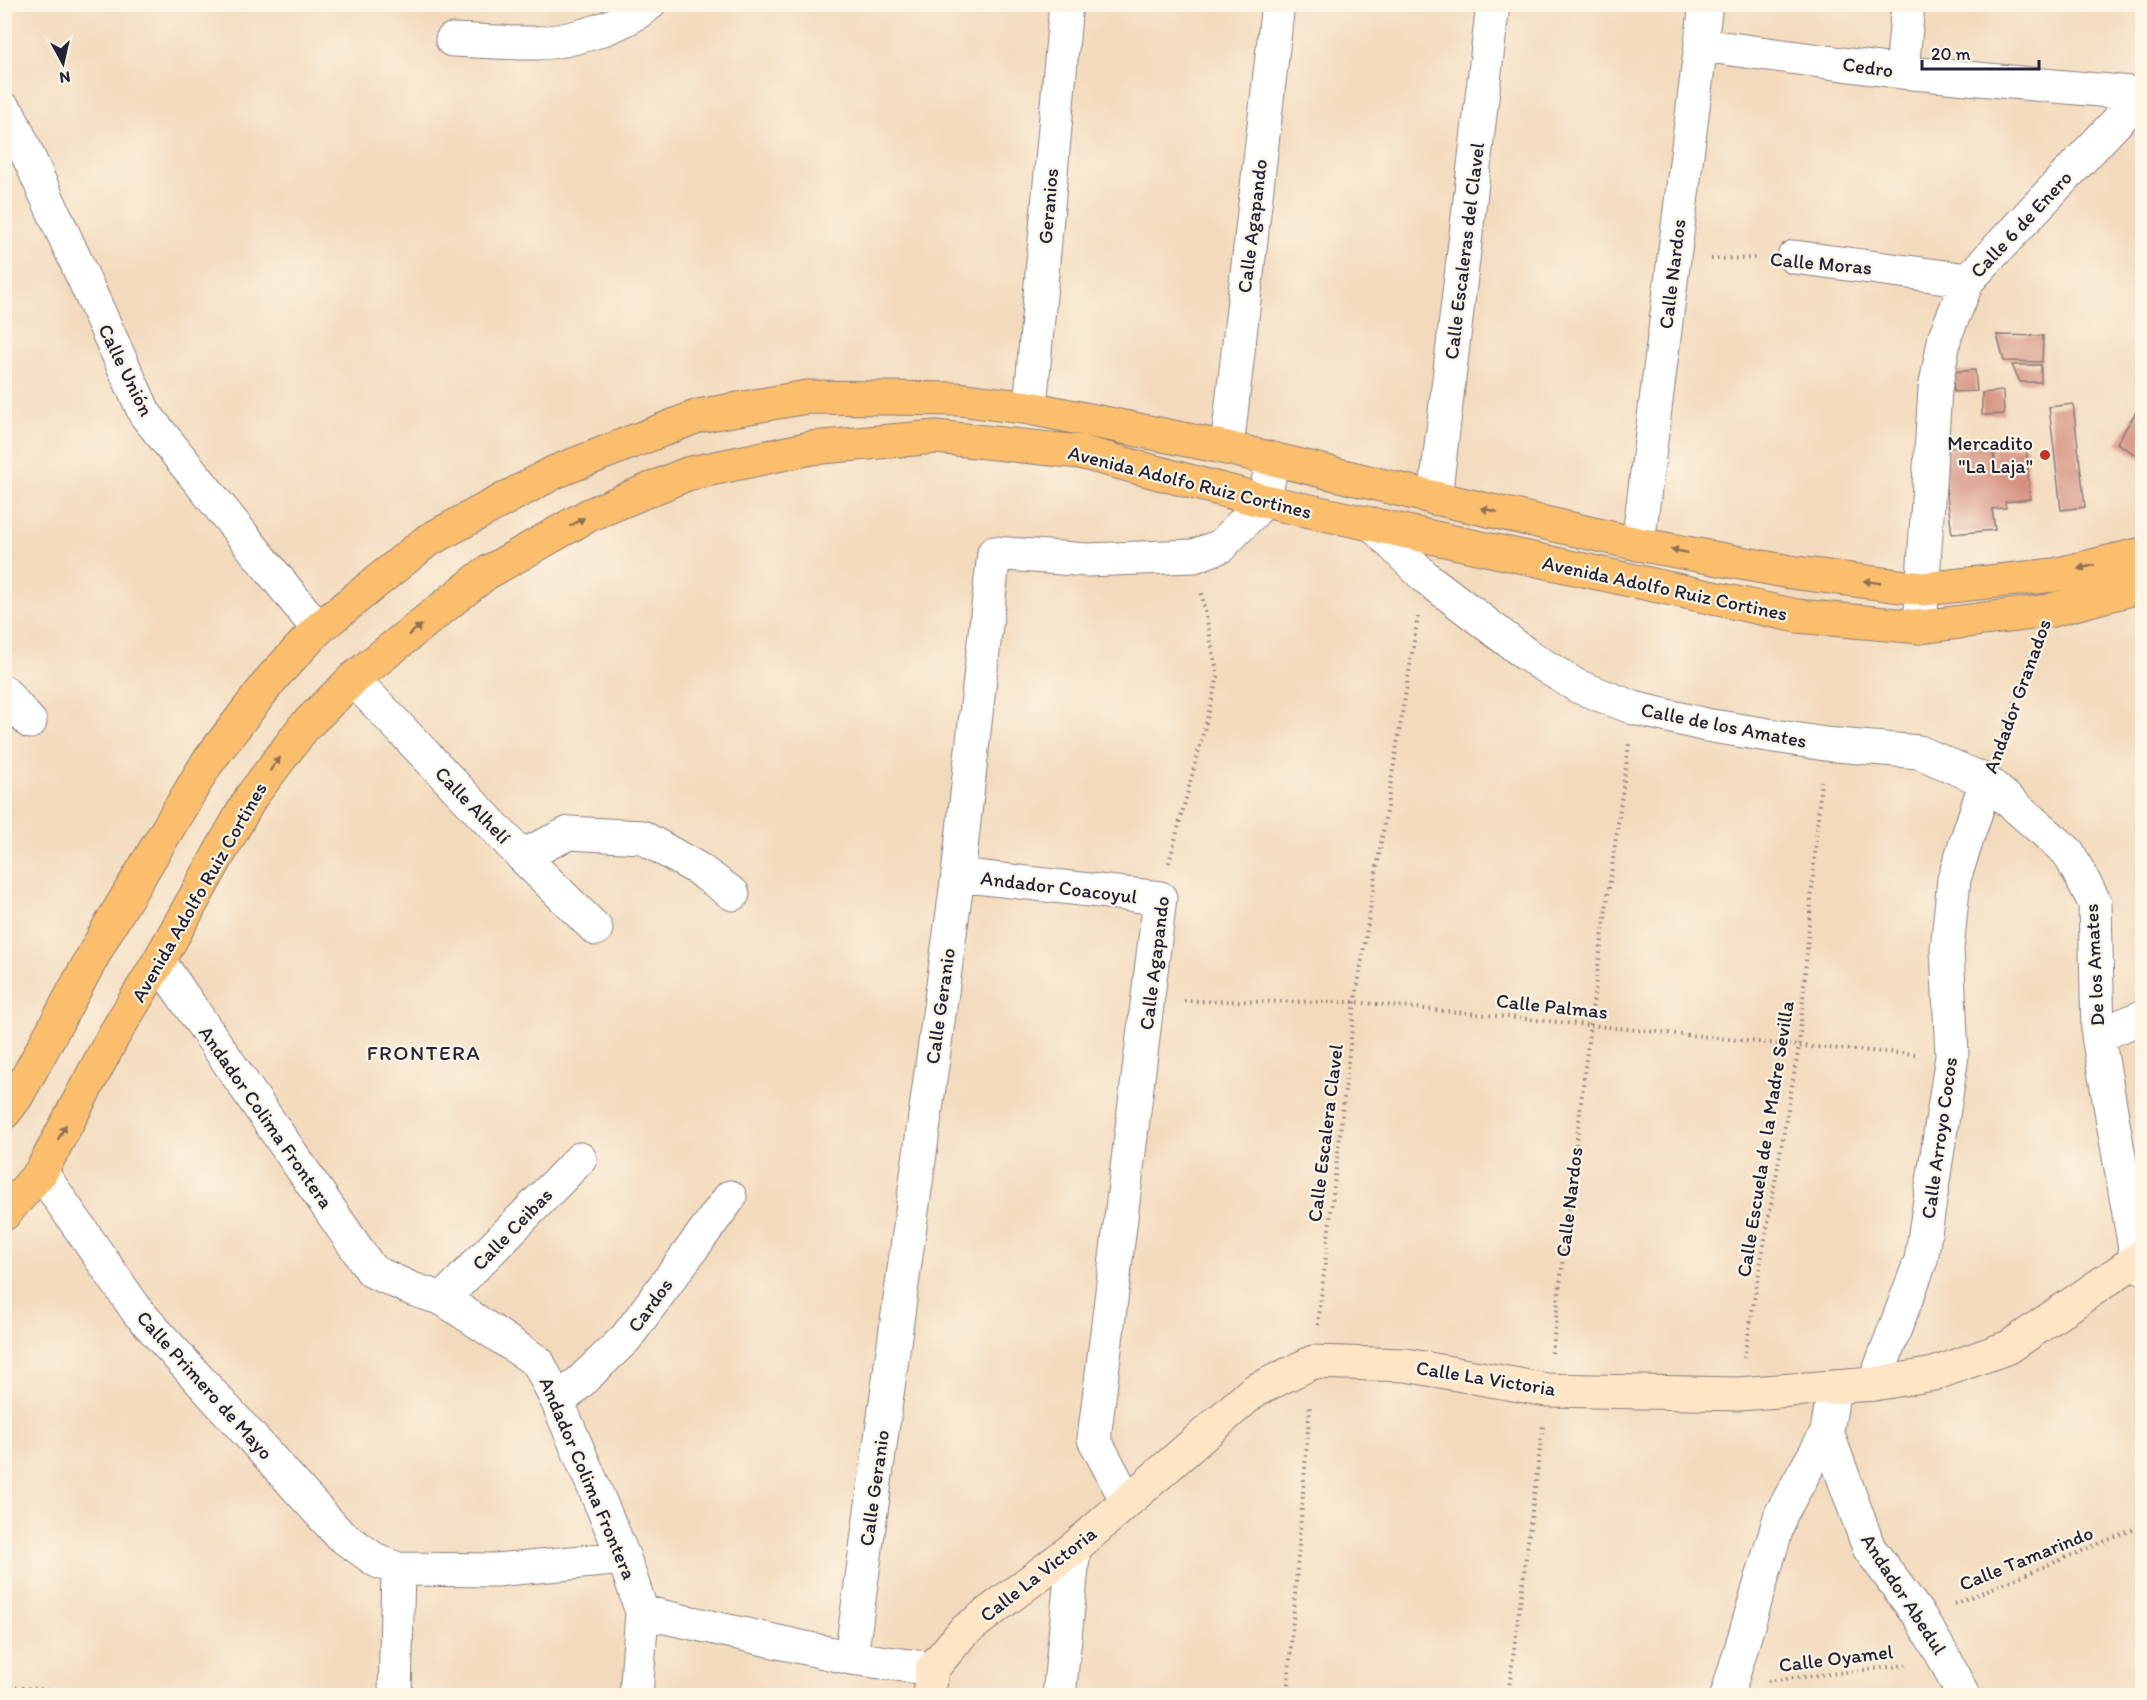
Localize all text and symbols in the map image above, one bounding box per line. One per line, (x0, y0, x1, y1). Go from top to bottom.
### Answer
north arrow (33, 33, 93, 93)
scale bar (1922, 33, 2039, 71)
text: 20 m (1931, 43, 1971, 65)
street label: Cedro (1841, 52, 1895, 82)
text: N (58, 67, 72, 88)
street label: Calle Escaleras del Clavel (1439, 141, 1489, 361)
street label: Calle Agapando (1232, 158, 1272, 294)
street label: Calle 6 de Enero (1965, 165, 2077, 283)
street label: Geranios (1033, 167, 1063, 245)
street label: Calle Nardos (1653, 218, 1691, 330)
street label: Calle Moras (1769, 247, 1873, 279)
street label: Calle Unión (93, 320, 159, 420)
place label: Mercadito "La Laja" (1947, 431, 2033, 478)
street label: Avenida Adolfo Ruiz Cortines (1066, 440, 1314, 524)
marker: Mercadito "La Laja" (2038, 448, 2052, 462)
one-way arrow (1479, 505, 1498, 514)
one-way arrow (569, 517, 586, 527)
one-way arrow (1669, 546, 1688, 555)
street label: Avenida Adolfo Ruiz Cortines (1540, 550, 1790, 626)
one-way arrow (2076, 563, 2095, 573)
one-way arrow (1862, 577, 1881, 587)
street label: Andador Granados (1978, 616, 2056, 776)
one-way arrow (407, 623, 423, 636)
street label: Calle de los Amates (1639, 697, 1809, 753)
one-way arrow (269, 757, 281, 772)
street label: Calle Alhelí (430, 761, 516, 849)
street label: Avenida Adolfo Ruiz Cortines (126, 778, 272, 1006)
street label: Andador Coacoyul (979, 865, 1139, 909)
street label: Calle Agapando (1134, 895, 1174, 1031)
street label: De los Amates (2079, 903, 2109, 1027)
street label: Calle Geranio (920, 946, 960, 1066)
street label: Calle Palmas (1495, 988, 1609, 1024)
street label: Calle Escuela de la Madre Sevilla (1731, 998, 1799, 1279)
street label: Andador Colima Frontera (194, 1021, 338, 1213)
district label: FRONTERA (367, 1040, 481, 1065)
street label: Calle Escalera Clavel (1302, 1042, 1348, 1223)
street label: Calle Arroyo Cocos (1916, 1056, 1962, 1220)
one-way arrow (57, 1124, 67, 1141)
street label: Calle Nardos (1550, 1146, 1588, 1258)
street label: Calle Ceibas (467, 1183, 557, 1275)
street label: Cardos (622, 1273, 678, 1337)
street label: Calle Primero de Mayo (132, 1306, 278, 1464)
street label: Calle La Victoria (1415, 1355, 1558, 1401)
street label: Andador Colima Frontera (534, 1373, 642, 1583)
street label: Calle Geranio (854, 1428, 894, 1548)
street label: Calle Tamarindo (1956, 1520, 2096, 1596)
street label: Calle La Victoria (975, 1521, 1101, 1627)
street label: Andador Abedul (1856, 1529, 1952, 1659)
street label: Calle Oyamel (1777, 1639, 1895, 1677)

